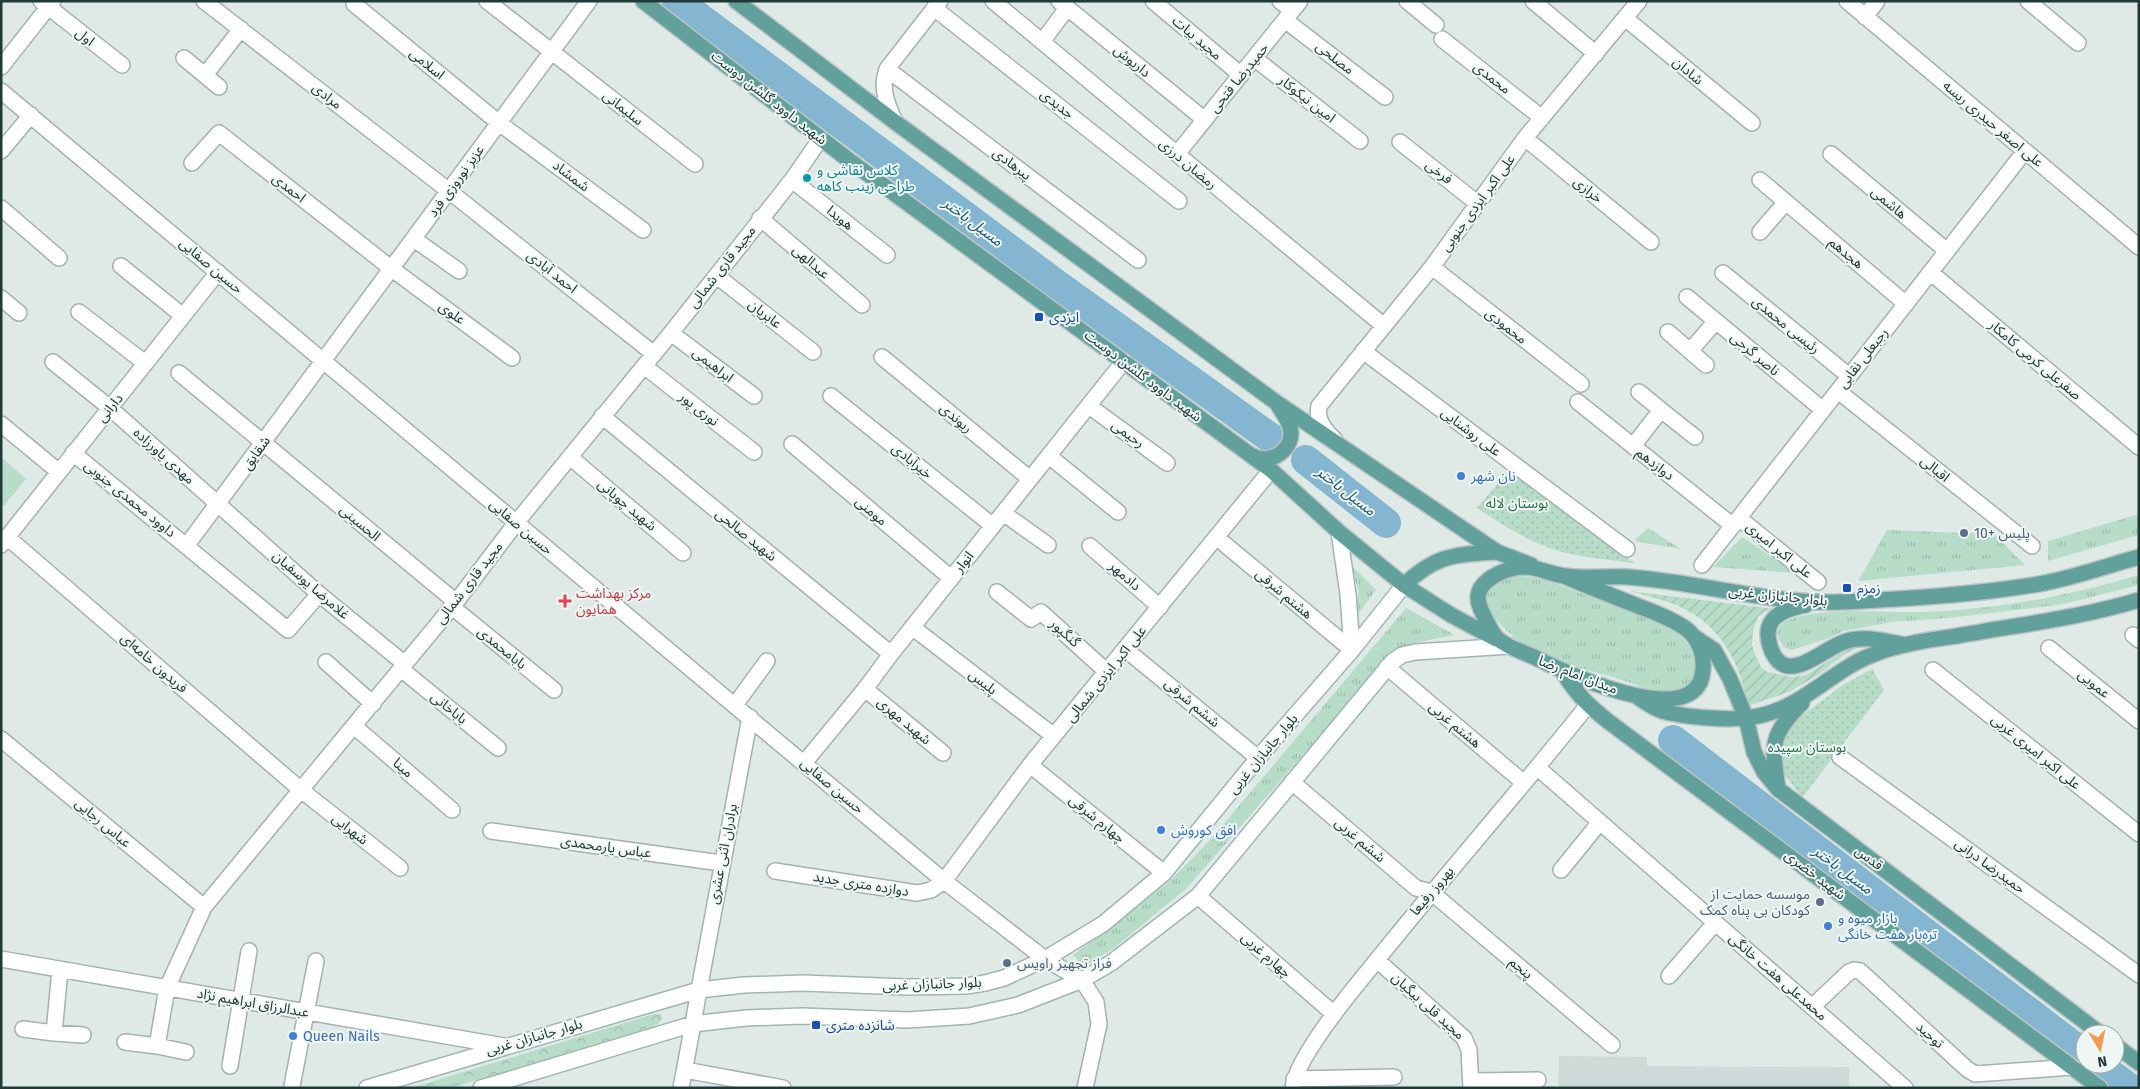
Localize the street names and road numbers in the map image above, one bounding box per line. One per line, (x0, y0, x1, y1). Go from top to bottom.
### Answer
street label: مجید بیات (1169, 12, 1225, 64)
street label: اول (72, 24, 98, 50)
street label: مصلحی (1312, 38, 1358, 78)
street label: حمیدرضا فتحی (1206, 40, 1272, 116)
street label: داریوش (1110, 41, 1154, 81)
street label: اسلامی (406, 45, 448, 83)
street label: شهید داوود گلشن دوست (708, 47, 830, 149)
street label: شادان (1669, 53, 1707, 89)
street label: محمدی (1470, 58, 1514, 98)
street label: امین نیکوکار (1274, 71, 1339, 126)
street label: علی اصغر حیدری ریسه (1939, 77, 2047, 171)
street label: مرادی (309, 79, 345, 113)
street label: جدیدی (1037, 86, 1077, 122)
street label: سلیمانی (599, 87, 647, 129)
street label: رمضان درزی (1156, 135, 1220, 193)
street label: عزیز نوروزی فرد (424, 142, 488, 220)
street label: پیرهادی (989, 144, 1035, 185)
street label: علی اکبر ایزدی جنوبی (1437, 151, 1519, 255)
street label: فرخی (1422, 156, 1456, 188)
street label: شمشاد (549, 157, 593, 195)
street label: احمدی (269, 170, 309, 206)
street label: خرازی (1570, 173, 1606, 207)
street label: هاشمی (1868, 183, 1910, 223)
street label: هویدا (823, 202, 857, 234)
street label: مجید قاری شمالی (685, 223, 759, 311)
street label: هجدهم (1824, 234, 1867, 274)
street label: حسین صفایی (176, 235, 246, 297)
street label: عبدالهی (789, 241, 833, 283)
street label: احمد آبادی (523, 247, 581, 297)
street label: رئیسی محمدی (1749, 293, 1823, 357)
street label: عابریان (745, 296, 785, 332)
street label: علوی (435, 298, 469, 328)
street label: محمودی (1482, 304, 1530, 348)
street label: صفرعلی کرمی کامکار (1984, 316, 2085, 404)
street label: رجبعلی نقابی (1834, 324, 1892, 392)
street label: شهید داوود گلشن دوست (1081, 326, 1205, 426)
street label: ناصر گرجی (1727, 329, 1783, 380)
street label: ابراهیمی (689, 344, 737, 386)
street label: نوری پور (674, 388, 722, 431)
street label: دارانی (93, 390, 127, 426)
street label: ریوندی (936, 399, 976, 437)
street label: علی روشنایی (1438, 404, 1504, 460)
street label: رحیمی (1108, 416, 1148, 452)
street label: مهدی یاورزاده (130, 424, 198, 488)
street label: شقایق (238, 433, 275, 474)
street label: خیرآبادی (888, 440, 936, 482)
street label: دوازدهم (1631, 444, 1678, 486)
street label: اقبالی (1917, 452, 1953, 486)
street label: داوود محمدی جنوبی (81, 457, 179, 541)
street label: شهید چوپانی (593, 475, 660, 535)
street label: مومنی (852, 493, 890, 529)
street label: حسین صفایی (486, 496, 556, 558)
street label: الحسینی (336, 501, 384, 545)
street label: شهید صالحی (712, 505, 780, 565)
street label: علی اکبر امیری (1742, 518, 1816, 582)
street label: مجید قاری شمالی (432, 539, 506, 627)
street label: غلامرضا یوسفیان (269, 547, 353, 623)
street label: انوار (950, 548, 978, 577)
street label: دادمهر (1105, 557, 1145, 595)
street label: هشتم شرقی (1251, 565, 1316, 624)
street label: بلوار جانبازان غربی (1728, 582, 1829, 610)
street label: گنگپور (1045, 614, 1084, 652)
street label: علی اکبر ایزدی شمالی (1062, 622, 1150, 726)
street label: بابامحمدی (474, 623, 530, 673)
street label: فریدون خامه‌ای (117, 629, 191, 697)
street label: میدان امام رضا (1535, 652, 1620, 700)
street label: پلیس (965, 666, 1001, 699)
street label: عمویی (2075, 666, 2113, 702)
street label: ششم شرقی (1160, 675, 1223, 733)
street label: باباخانی (427, 688, 471, 728)
street label: شهید مهری (874, 694, 934, 748)
street label: هشتم غربی (1424, 698, 1485, 753)
street label: بلوار جانبازان غربی (1225, 710, 1302, 798)
street label: علی اکبر امیری غربی (1988, 711, 2084, 793)
street label: مینا (389, 755, 417, 781)
street label: حسین صفایی (797, 755, 867, 817)
street label: چهارم شرقی (1064, 791, 1128, 848)
street label: عباس رجایی (72, 795, 134, 851)
street label: برادران اثنی عشری (705, 802, 741, 906)
street label: شهرایی (329, 810, 371, 848)
street label: ششم غربی (1330, 814, 1389, 868)
street label: عباس یارمحمدی (559, 832, 653, 862)
street label: حمیدرضا درانی (1951, 835, 2029, 897)
street label: قدس (1852, 842, 1886, 874)
street label: شهید خضری (1781, 846, 1849, 904)
street label: بهروز رفیعا (1406, 863, 1458, 919)
street label: دوازده متری جدید (812, 868, 910, 900)
street label: چهارم غربی (1236, 929, 1294, 983)
street label: محمدعلی هفت خانگی (1725, 930, 1831, 1024)
street label: پنجم (1504, 953, 1536, 984)
street label: مجید قلی بیگیان (1388, 969, 1468, 1043)
street label: بلوار جانبازان غربی (882, 974, 982, 994)
street label: عبدالرزاق ابراهیم نژاد (195, 985, 311, 1023)
street label: بلوار جانبازان غربی (484, 1015, 584, 1059)
street label: توحید (1913, 1018, 1947, 1052)

